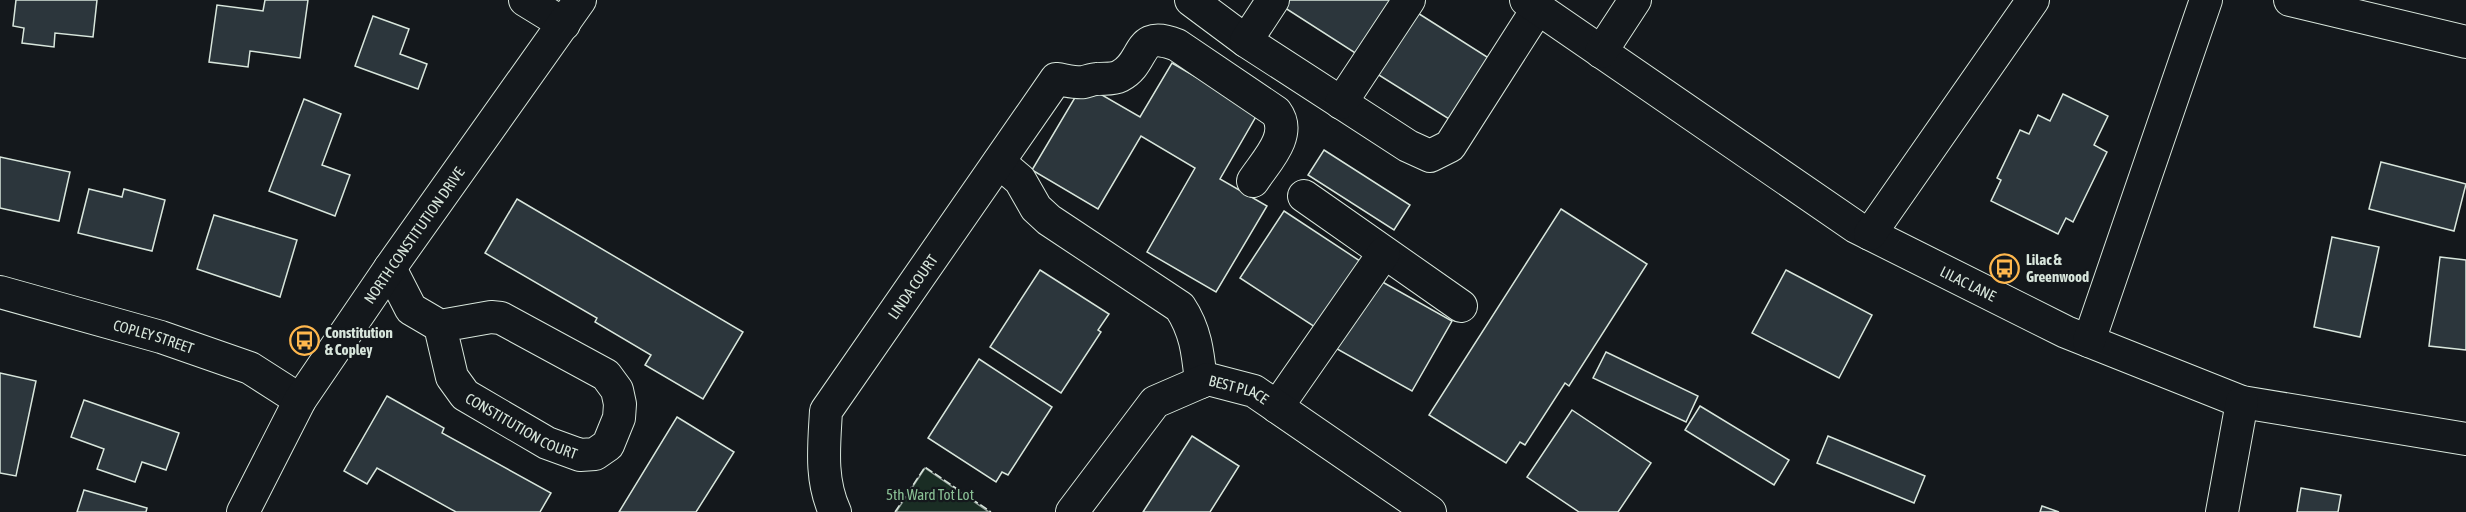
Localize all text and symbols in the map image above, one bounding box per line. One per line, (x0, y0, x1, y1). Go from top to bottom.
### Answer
street label: NORTH CONSTITUTION DRIVE (360, 163, 468, 306)
street label: LINDA COURT (884, 251, 941, 322)
place label: Lilac & Greenwood (2026, 251, 2089, 285)
bus stop icon: Lilac & Greenwood (1989, 252, 2021, 284)
street label: LILAC LANE (1938, 262, 1999, 304)
street label: COPLEY STREET (112, 316, 197, 357)
place label: Constitution & Copley (325, 324, 393, 358)
bus stop icon: Constitution & Copley (288, 325, 320, 357)
street label: BEST PLACE (1207, 371, 1272, 407)
street label: CONSTITUTION COURT (463, 389, 580, 462)
park label: 5th Ward Tot Lot (886, 486, 974, 503)

